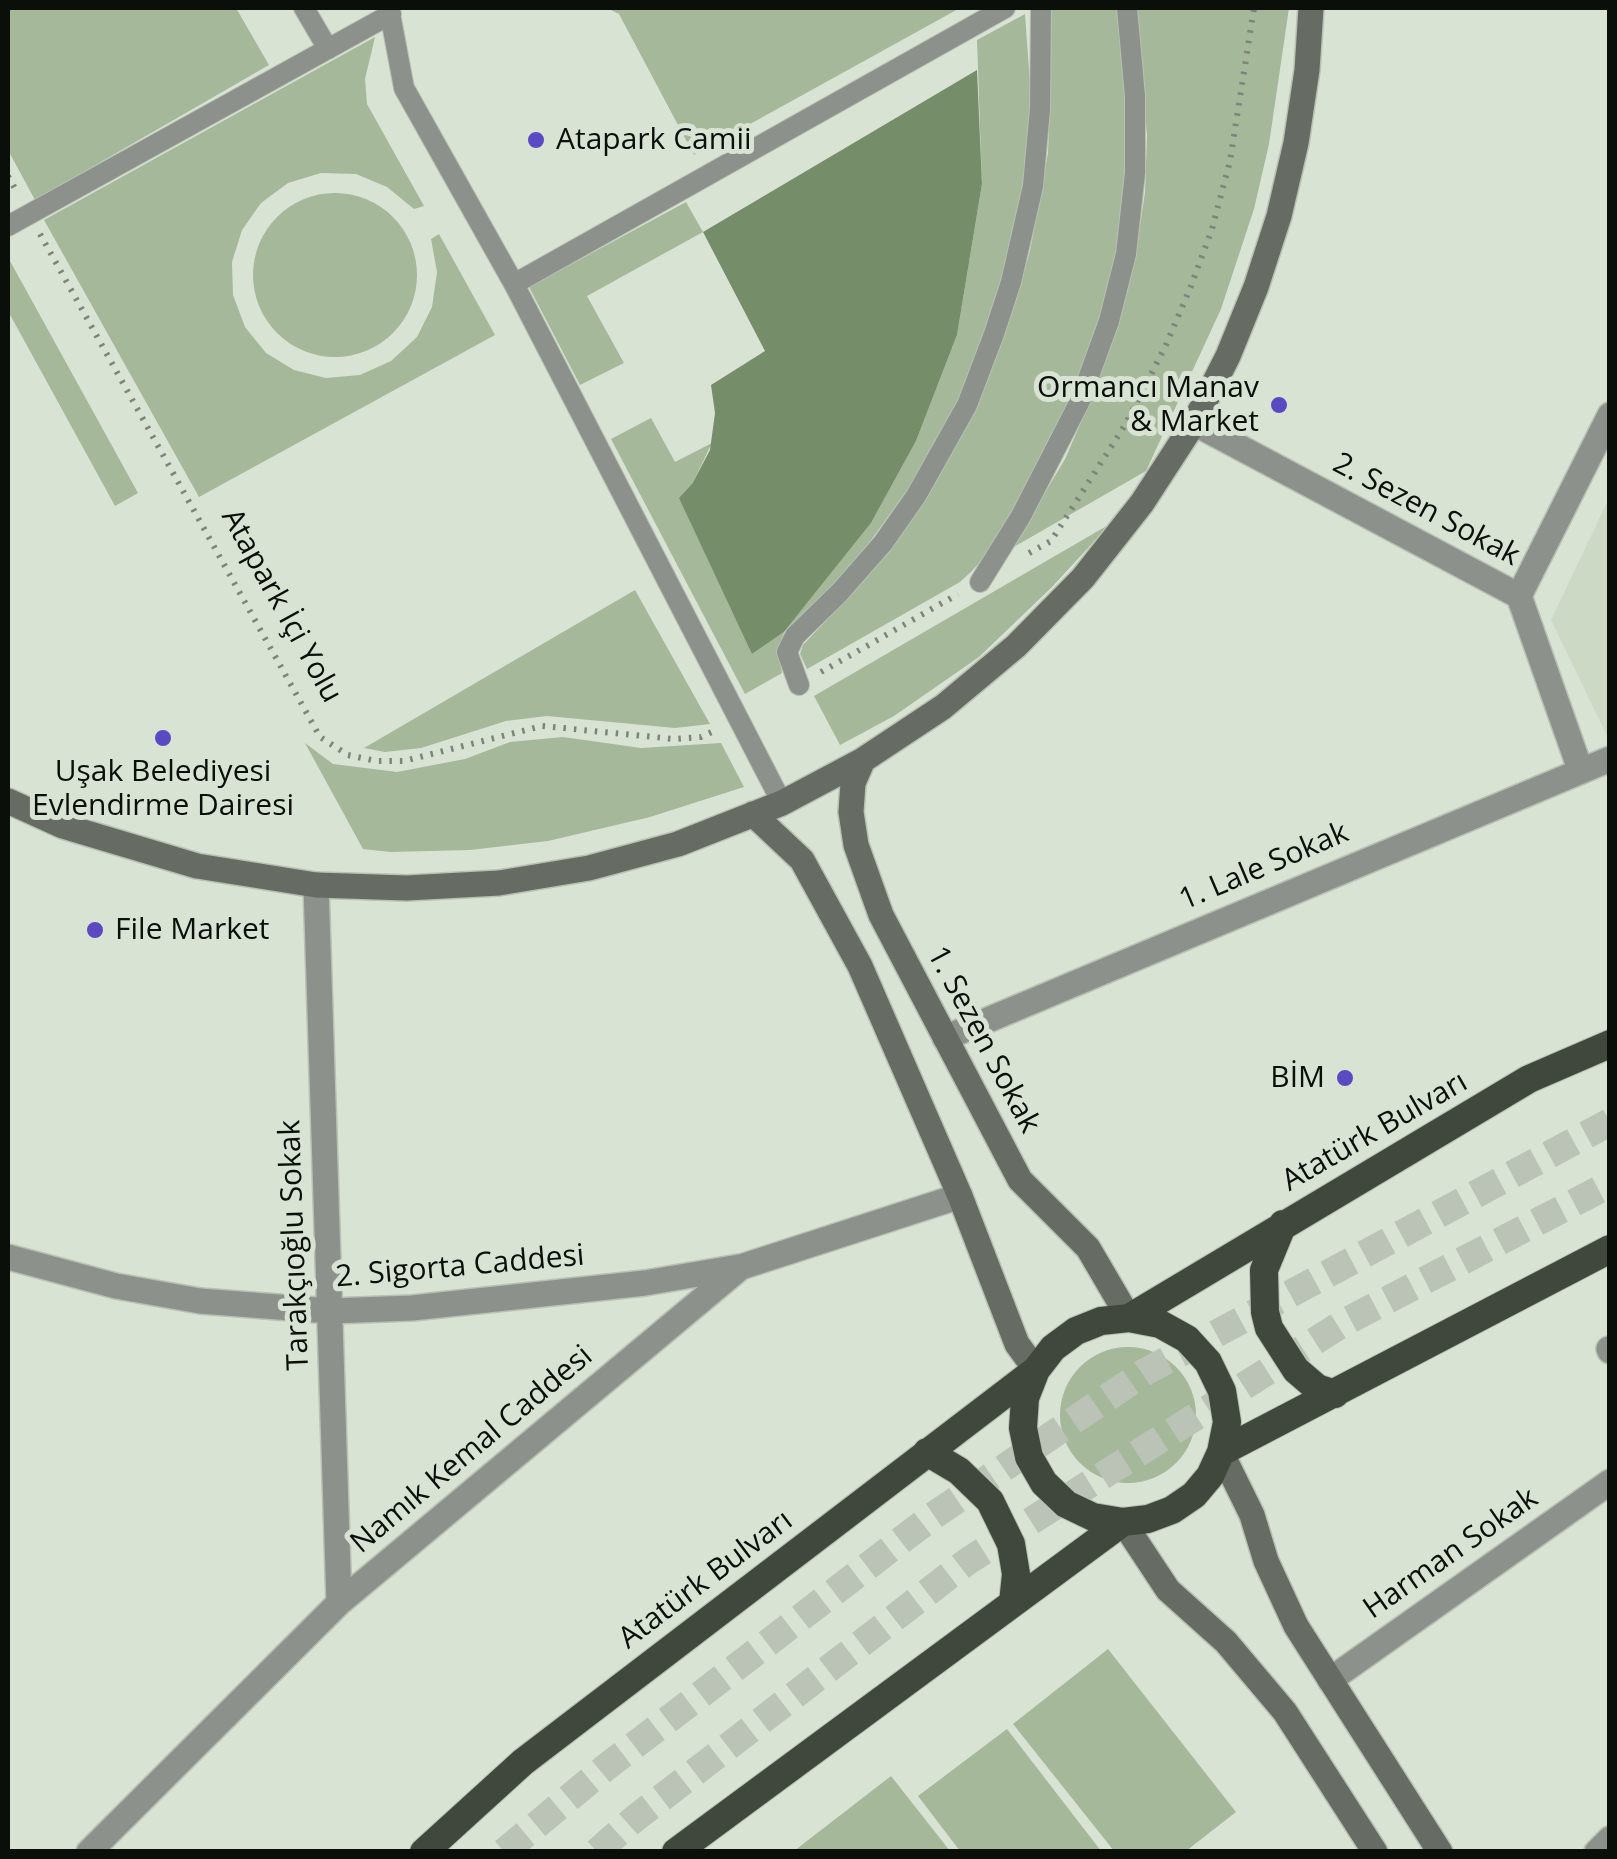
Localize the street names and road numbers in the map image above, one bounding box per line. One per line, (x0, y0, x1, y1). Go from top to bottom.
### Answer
street label: 2. Sezen Sokak (1327, 446, 1525, 574)
street label: Atapark İçi Yolu (213, 503, 349, 709)
street label: 1. Lale Sokak (1174, 815, 1354, 919)
street label: 1. Sezen Sokak (919, 941, 1047, 1139)
street label: Atatürk Bulvarı (1276, 1064, 1474, 1200)
street label: Tarakçıoğlu Sokak (273, 1119, 317, 1371)
street label: 2. Sigorta Caddesi (334, 1238, 586, 1296)
street label: Namık Kemal Caddesi (344, 1338, 600, 1562)
street label: Harman Sokak (1357, 1481, 1545, 1627)
street label: Atatürk Bulvarı (612, 1503, 800, 1657)

